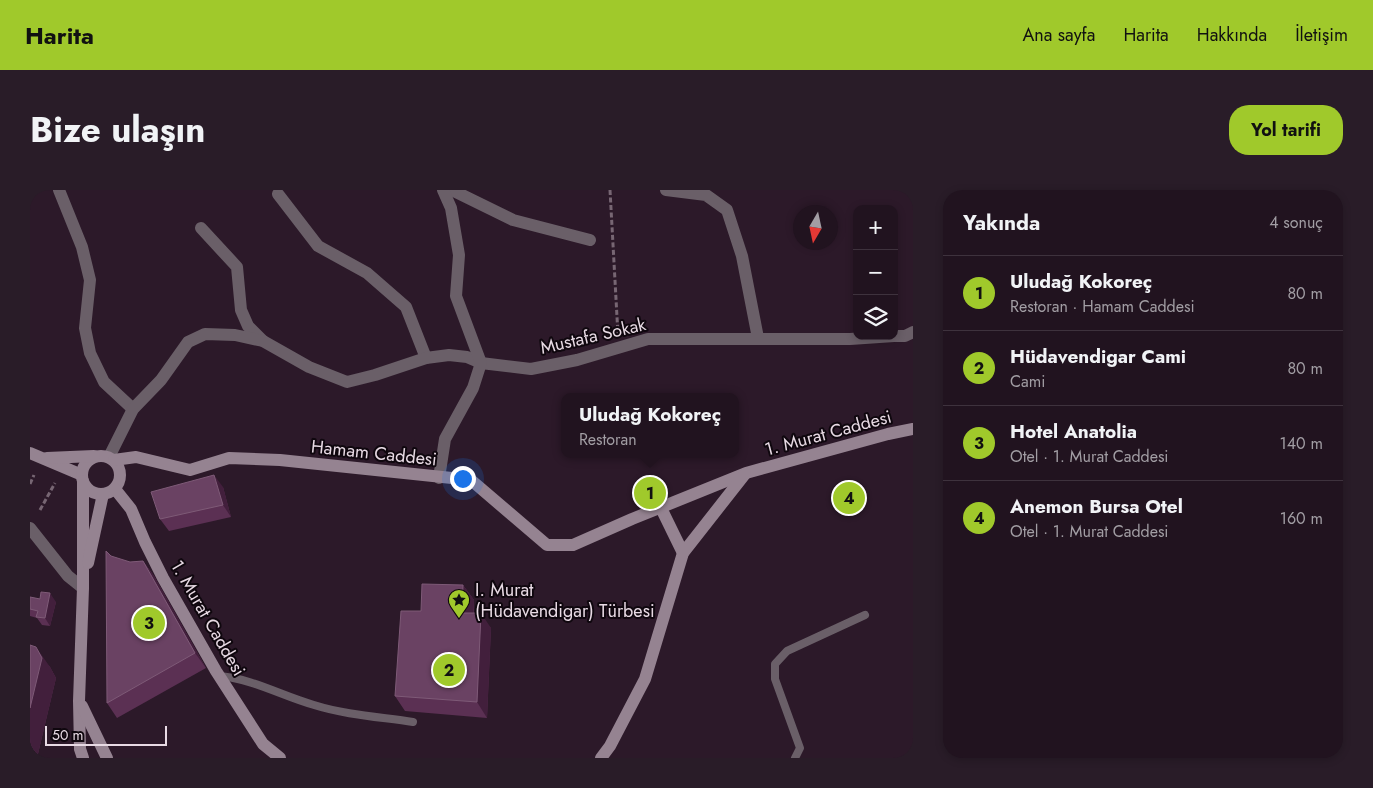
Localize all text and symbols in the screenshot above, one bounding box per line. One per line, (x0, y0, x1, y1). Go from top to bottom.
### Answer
text: Harita (25, 18, 94, 53)
text: Ana sayfa (1022, 22, 1095, 48)
text: Harita (1123, 22, 1169, 48)
text: Hakkında (1197, 22, 1267, 48)
text: İletişim (1295, 22, 1348, 48)
text: Bize ulaşın (30, 105, 205, 155)
button: Yol tarifi (1229, 105, 1343, 155)
north arrow (793, 205, 838, 250)
map controls (853, 205, 898, 340)
button: + (853, 205, 898, 250)
text: Yakında (963, 208, 1040, 238)
text: 4 sonuç (1269, 211, 1323, 234)
button: − (853, 250, 898, 295)
text: Uludağ Kokoreç (1010, 268, 1152, 295)
text: 1 (975, 282, 983, 305)
text: 80 m (1287, 282, 1323, 305)
button: layers (853, 295, 898, 340)
text: Restoran · Hamam Caddesi (1010, 295, 1195, 318)
street label: Mustafa Sokak (538, 311, 648, 361)
text: Hüdavendigar Cami (1010, 343, 1186, 370)
text: 2 (974, 357, 984, 380)
text: 80 m (1287, 357, 1323, 380)
text: Cami (1010, 370, 1045, 393)
popup (561, 393, 739, 458)
text: Uludağ Kokoreç (579, 401, 721, 428)
street label: 1. Murat Caddesi (762, 404, 894, 462)
text: Hotel Anatolia (1010, 418, 1137, 445)
text: Restoran (579, 428, 637, 451)
text: 3 (974, 432, 984, 455)
text: 140 m (1280, 432, 1323, 455)
street label: Hamam Caddesi (310, 433, 438, 473)
text: Otel · 1. Murat Caddesi (1010, 445, 1169, 468)
your location (450, 466, 476, 492)
pin: 1 (634, 474, 666, 512)
pin: 4 (833, 479, 865, 517)
text: Anemon Bursa Otel (1010, 493, 1183, 520)
text: 4 (973, 507, 985, 530)
text: 160 m (1280, 507, 1323, 530)
text: Otel · 1. Murat Caddesi (1010, 520, 1169, 543)
street label: 1. Murat Caddesi (164, 555, 252, 681)
place label: I. Murat (Hüdavendigar) Türbesi (475, 577, 655, 624)
place icon: I. Murat (Hüdavendigar) Türbesi (447, 588, 471, 619)
pin: 3 (133, 604, 165, 642)
pin: 2 (433, 651, 465, 689)
scale bar (45, 723, 168, 746)
text: 50 m (52, 725, 83, 745)

